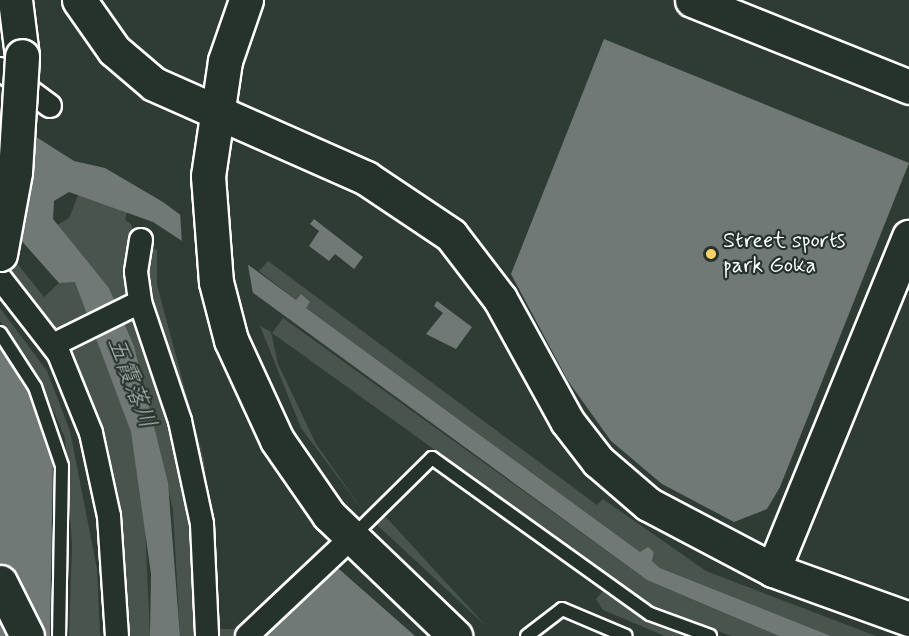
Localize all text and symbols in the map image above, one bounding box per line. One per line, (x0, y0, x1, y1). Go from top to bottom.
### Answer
place label: Street sports park Goka (723, 228, 853, 280)
marker: Street sports park Goka (704, 247, 718, 261)
water label: 五霞落川 (100, 333, 162, 433)

